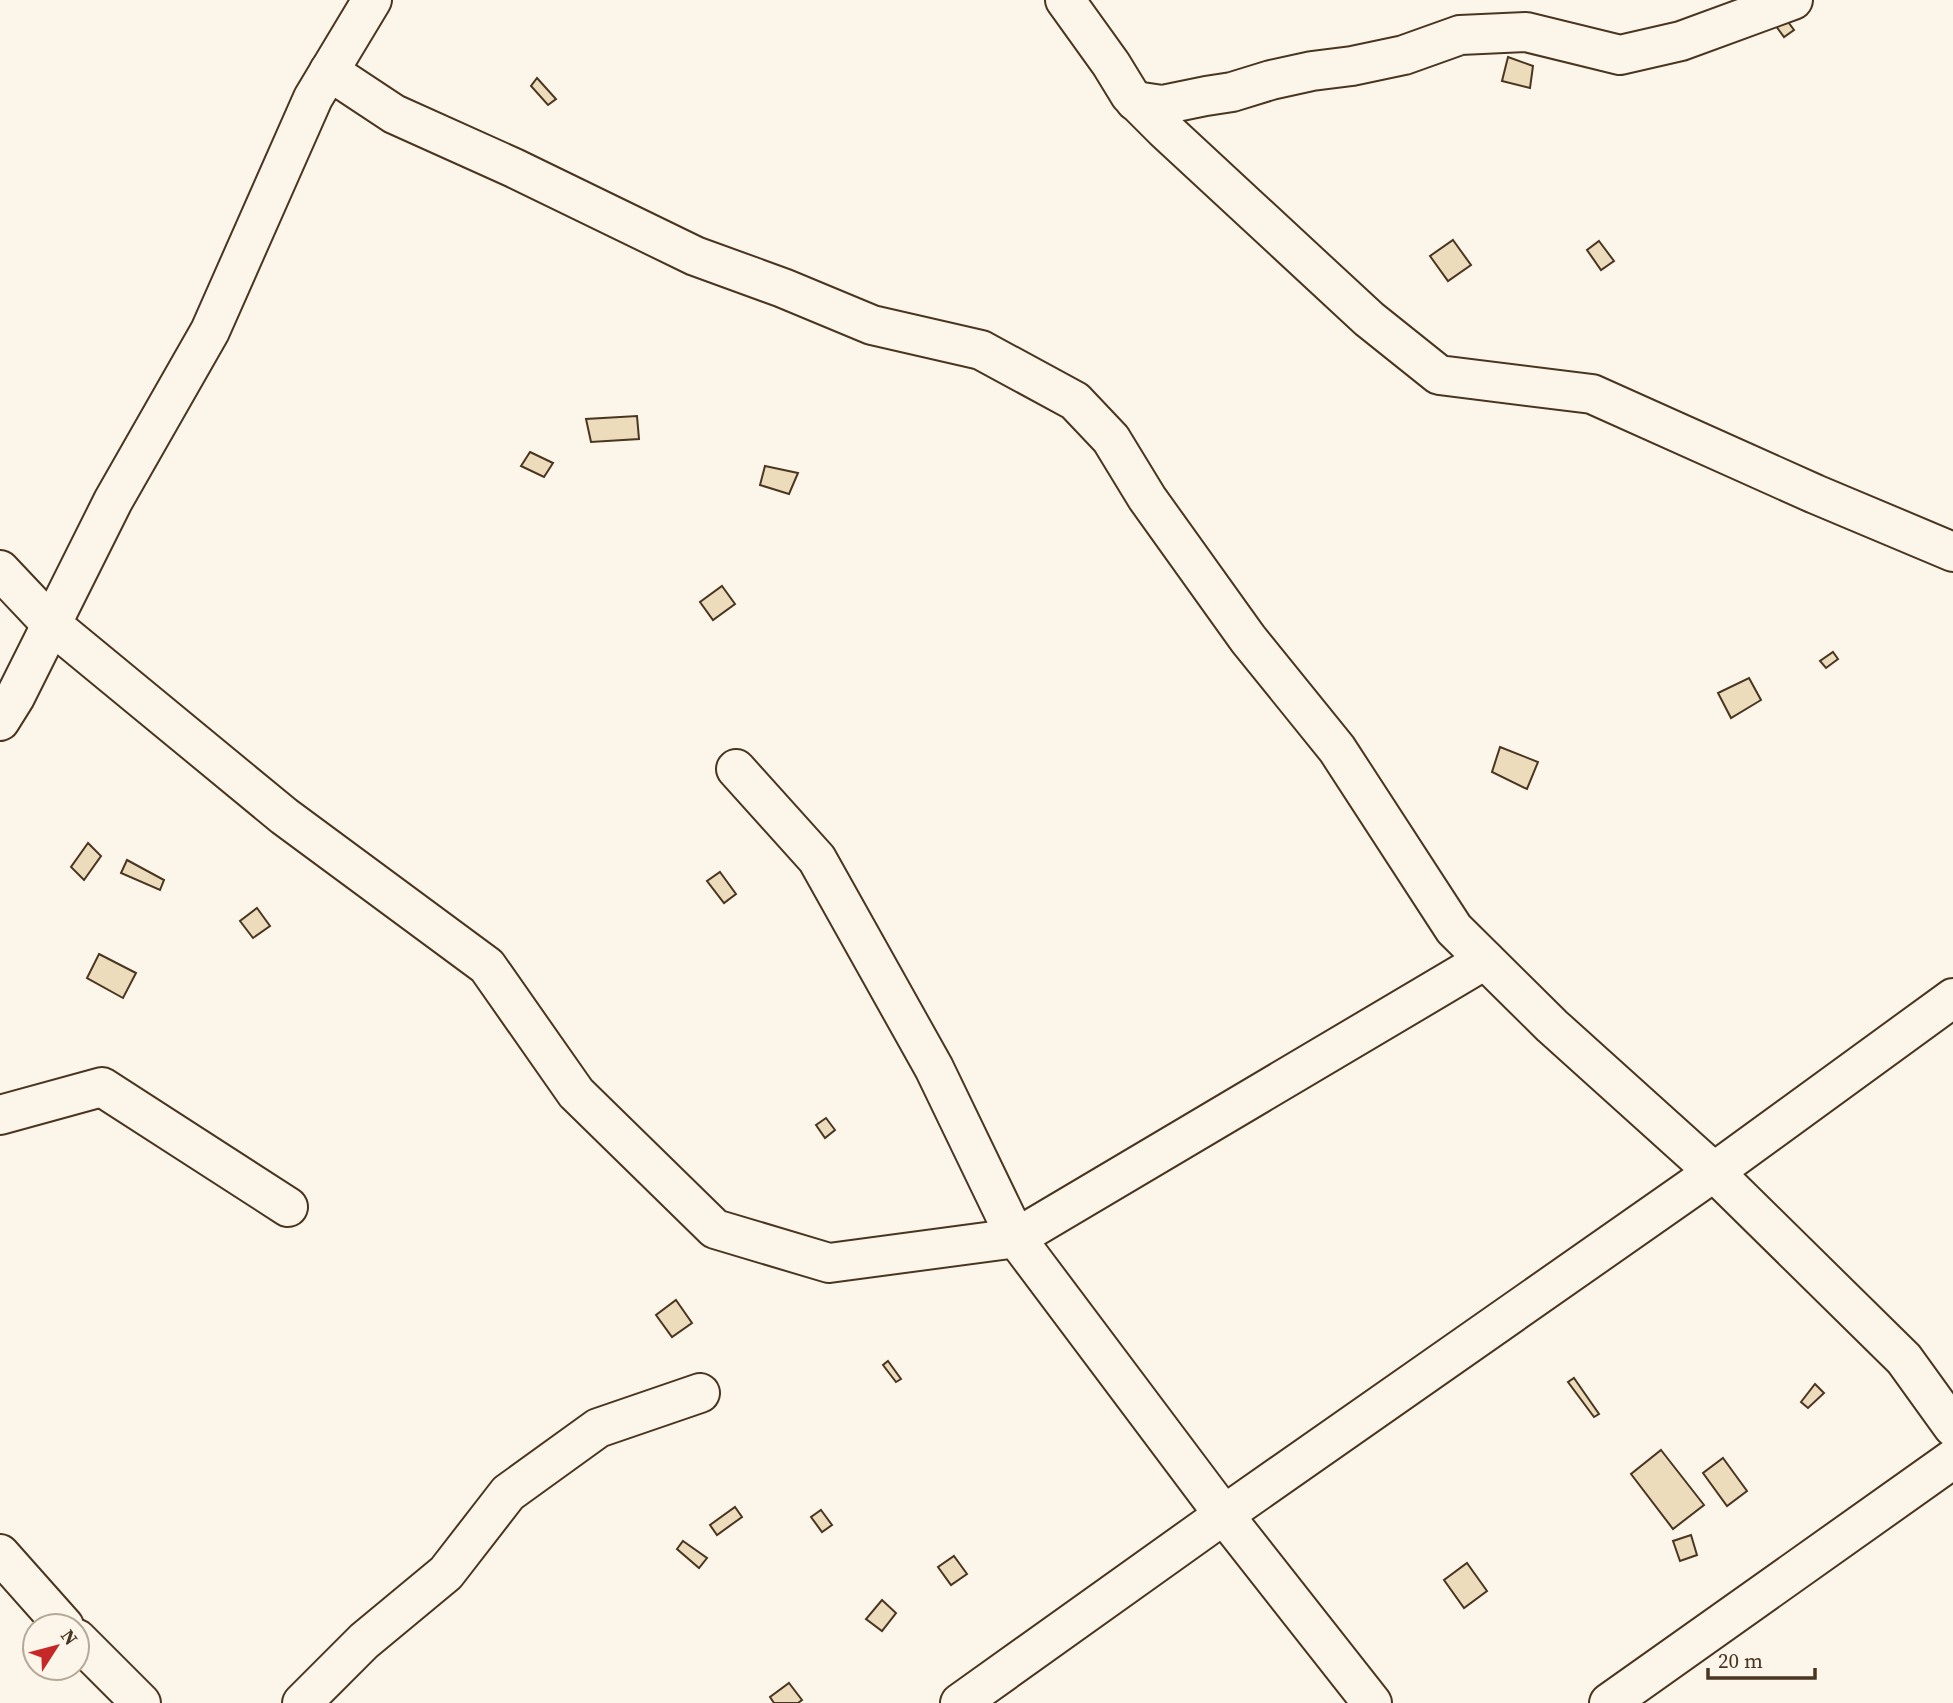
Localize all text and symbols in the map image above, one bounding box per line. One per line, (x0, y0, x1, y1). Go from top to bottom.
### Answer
north arrow (21, 1612, 91, 1682)
text: N (55, 1624, 84, 1650)
scale bar (1708, 1636, 1815, 1680)
text: 20 m (1718, 1646, 1763, 1675)

